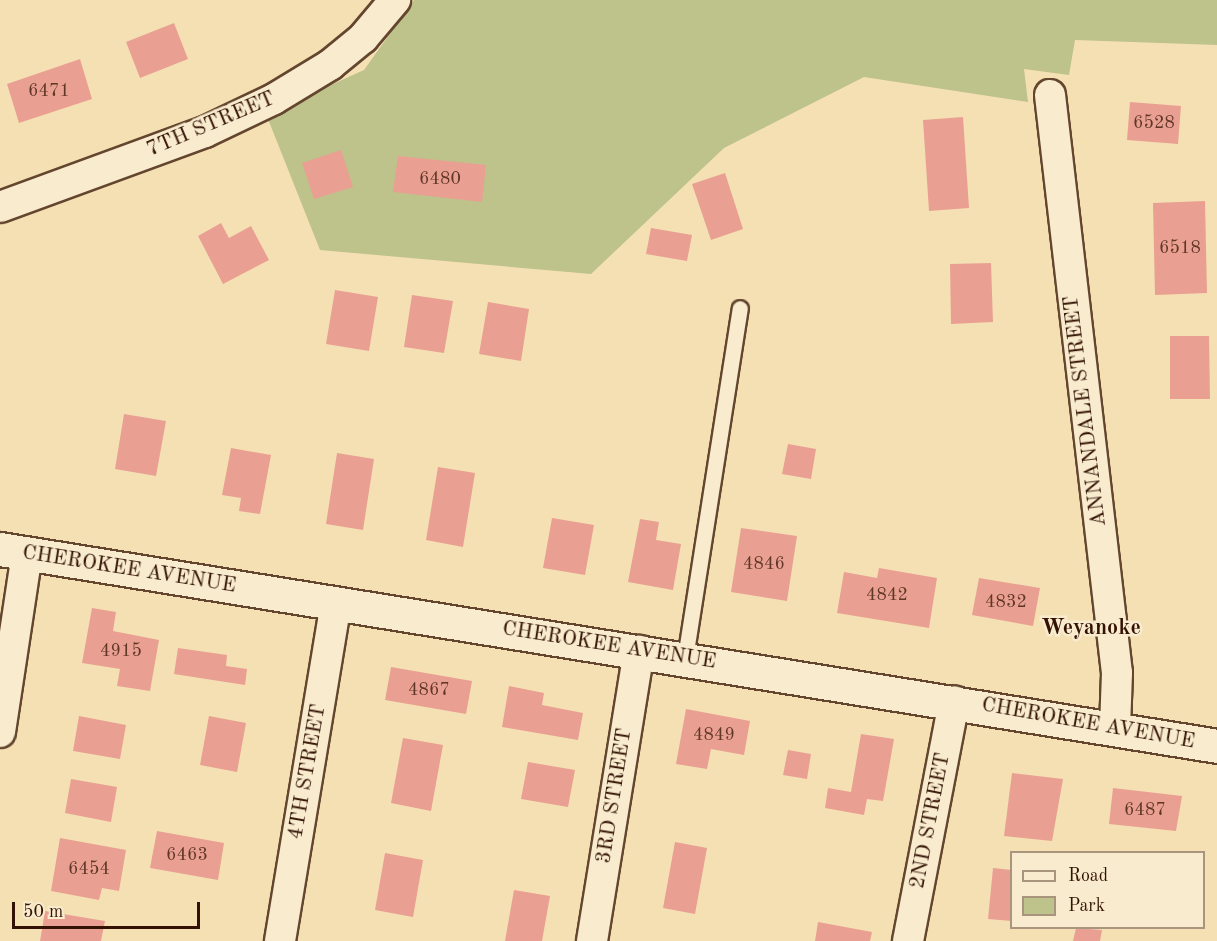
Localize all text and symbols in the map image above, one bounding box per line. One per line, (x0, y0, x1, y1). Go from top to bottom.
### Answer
house number: 6471 (28, 80, 70, 102)
street label: 7TH STREET (143, 87, 279, 163)
house number: 6528 (1133, 112, 1175, 134)
house number: 6480 (419, 168, 461, 190)
house number: 6518 (1159, 237, 1201, 259)
street label: ANNANDALE STREET (1059, 294, 1113, 528)
street label: CHEROKEE AVENUE (20, 541, 238, 599)
house number: 4846 (743, 553, 785, 575)
house number: 4842 (866, 584, 908, 606)
house number: 4832 (985, 591, 1027, 613)
district label: Weyanoke (1041, 616, 1141, 642)
street label: CHEROKEE AVENUE (500, 617, 718, 675)
house number: 4915 (100, 640, 142, 662)
house number: 4867 (408, 679, 450, 701)
street label: CHEROKEE AVENUE (979, 693, 1197, 755)
street label: 4TH STREET (284, 703, 332, 841)
house number: 4849 (693, 724, 735, 746)
street label: 3RD STREET (592, 727, 638, 865)
street label: 2ND STREET (906, 751, 956, 891)
house number: 6487 (1124, 799, 1166, 821)
house number: 6463 (166, 844, 208, 866)
legend (1010, 851, 1205, 929)
house number: 6454 (68, 858, 110, 880)
text: Road (1068, 867, 1108, 885)
scale bar (15, 890, 202, 928)
text: Park (1068, 897, 1105, 915)
text: 50 m (23, 903, 63, 921)

